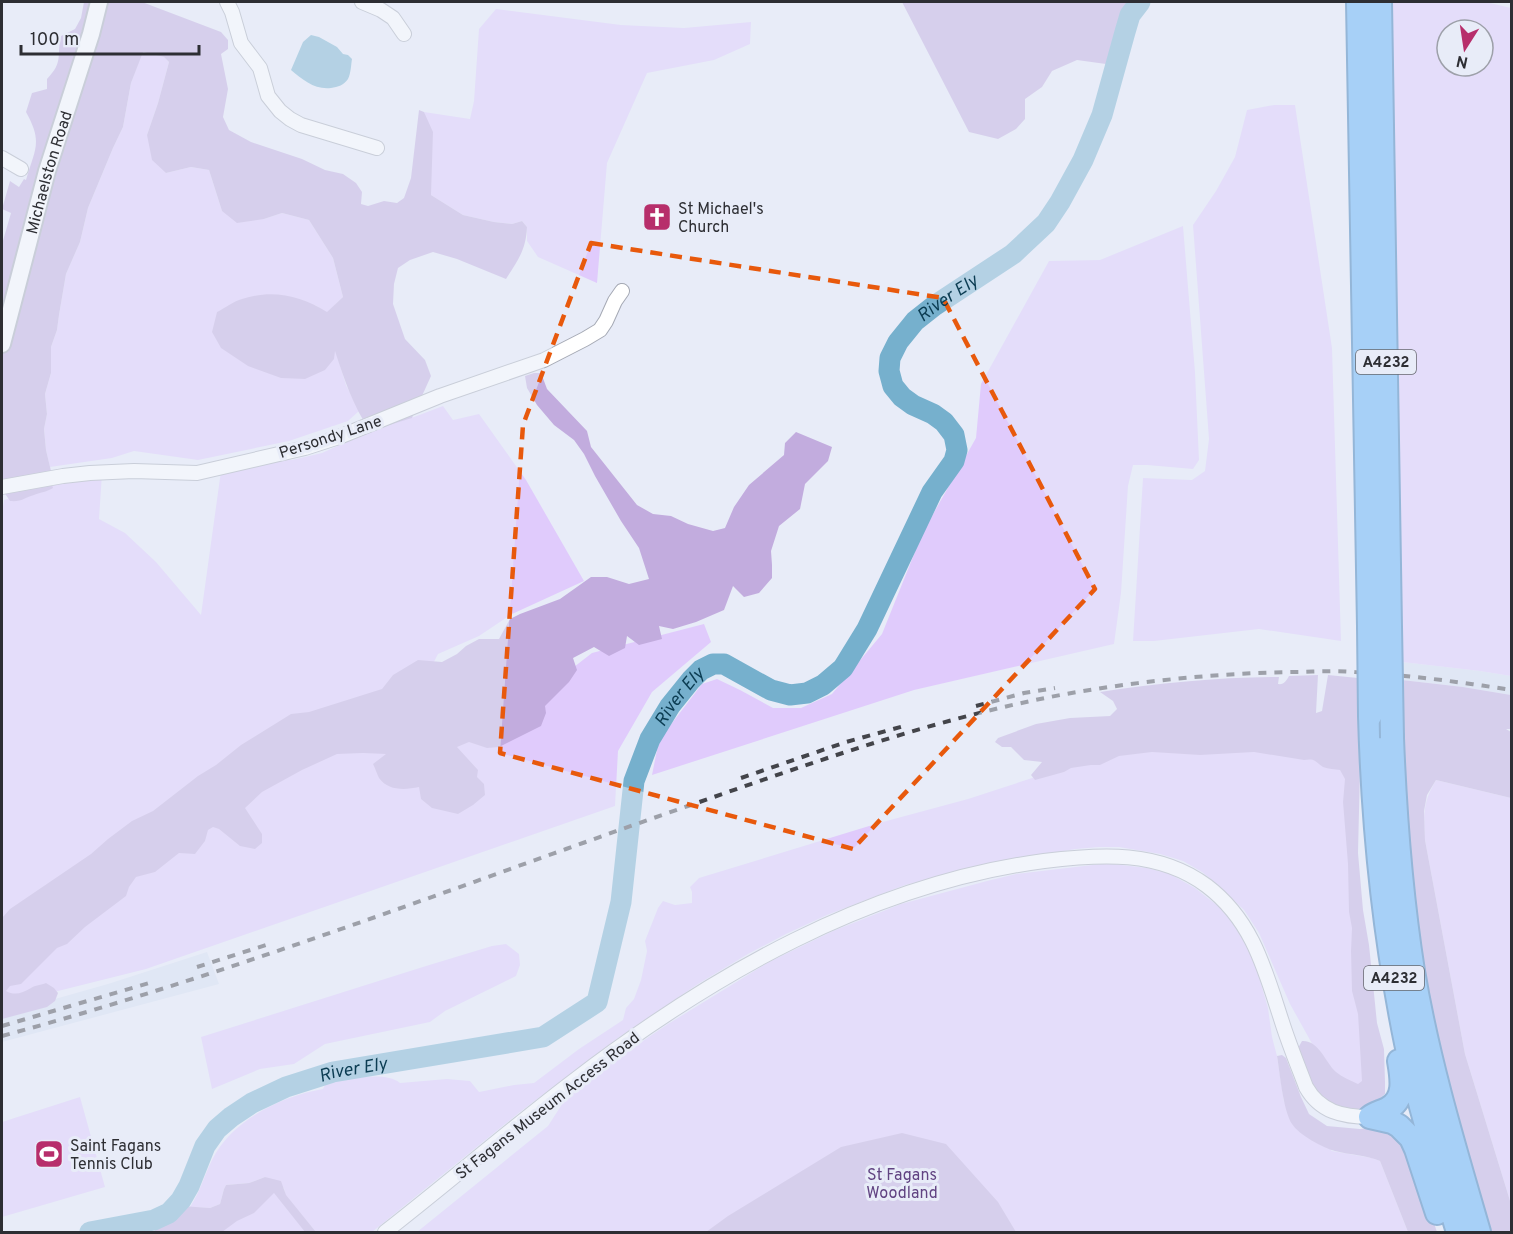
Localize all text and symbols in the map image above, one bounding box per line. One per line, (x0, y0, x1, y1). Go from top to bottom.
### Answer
scale bar (21, 18, 200, 56)
north arrow (1435, 18, 1495, 78)
text: 100 m (30, 29, 79, 52)
text: N (1455, 50, 1470, 72)
street label: Michaelston Road (23, 109, 78, 236)
place label: St Michael's Church (678, 200, 764, 238)
church icon: St Michael's Church (641, 201, 673, 233)
water label: River Ely (913, 269, 985, 328)
road number: A4232 (1356, 350, 1416, 374)
street label: Persondy Lane (277, 412, 385, 464)
water label: River Ely (650, 662, 711, 731)
road number: A4232 (1364, 966, 1424, 990)
street label: St Fagans Museum Access Road (452, 1028, 644, 1185)
water label: River Ely (316, 1053, 391, 1089)
place label: Saint Fagans Tennis Club (70, 1137, 161, 1175)
sports icon: Saint Fagans Tennis Club (33, 1138, 65, 1170)
park label: St Fagans Woodland (866, 1166, 938, 1204)

